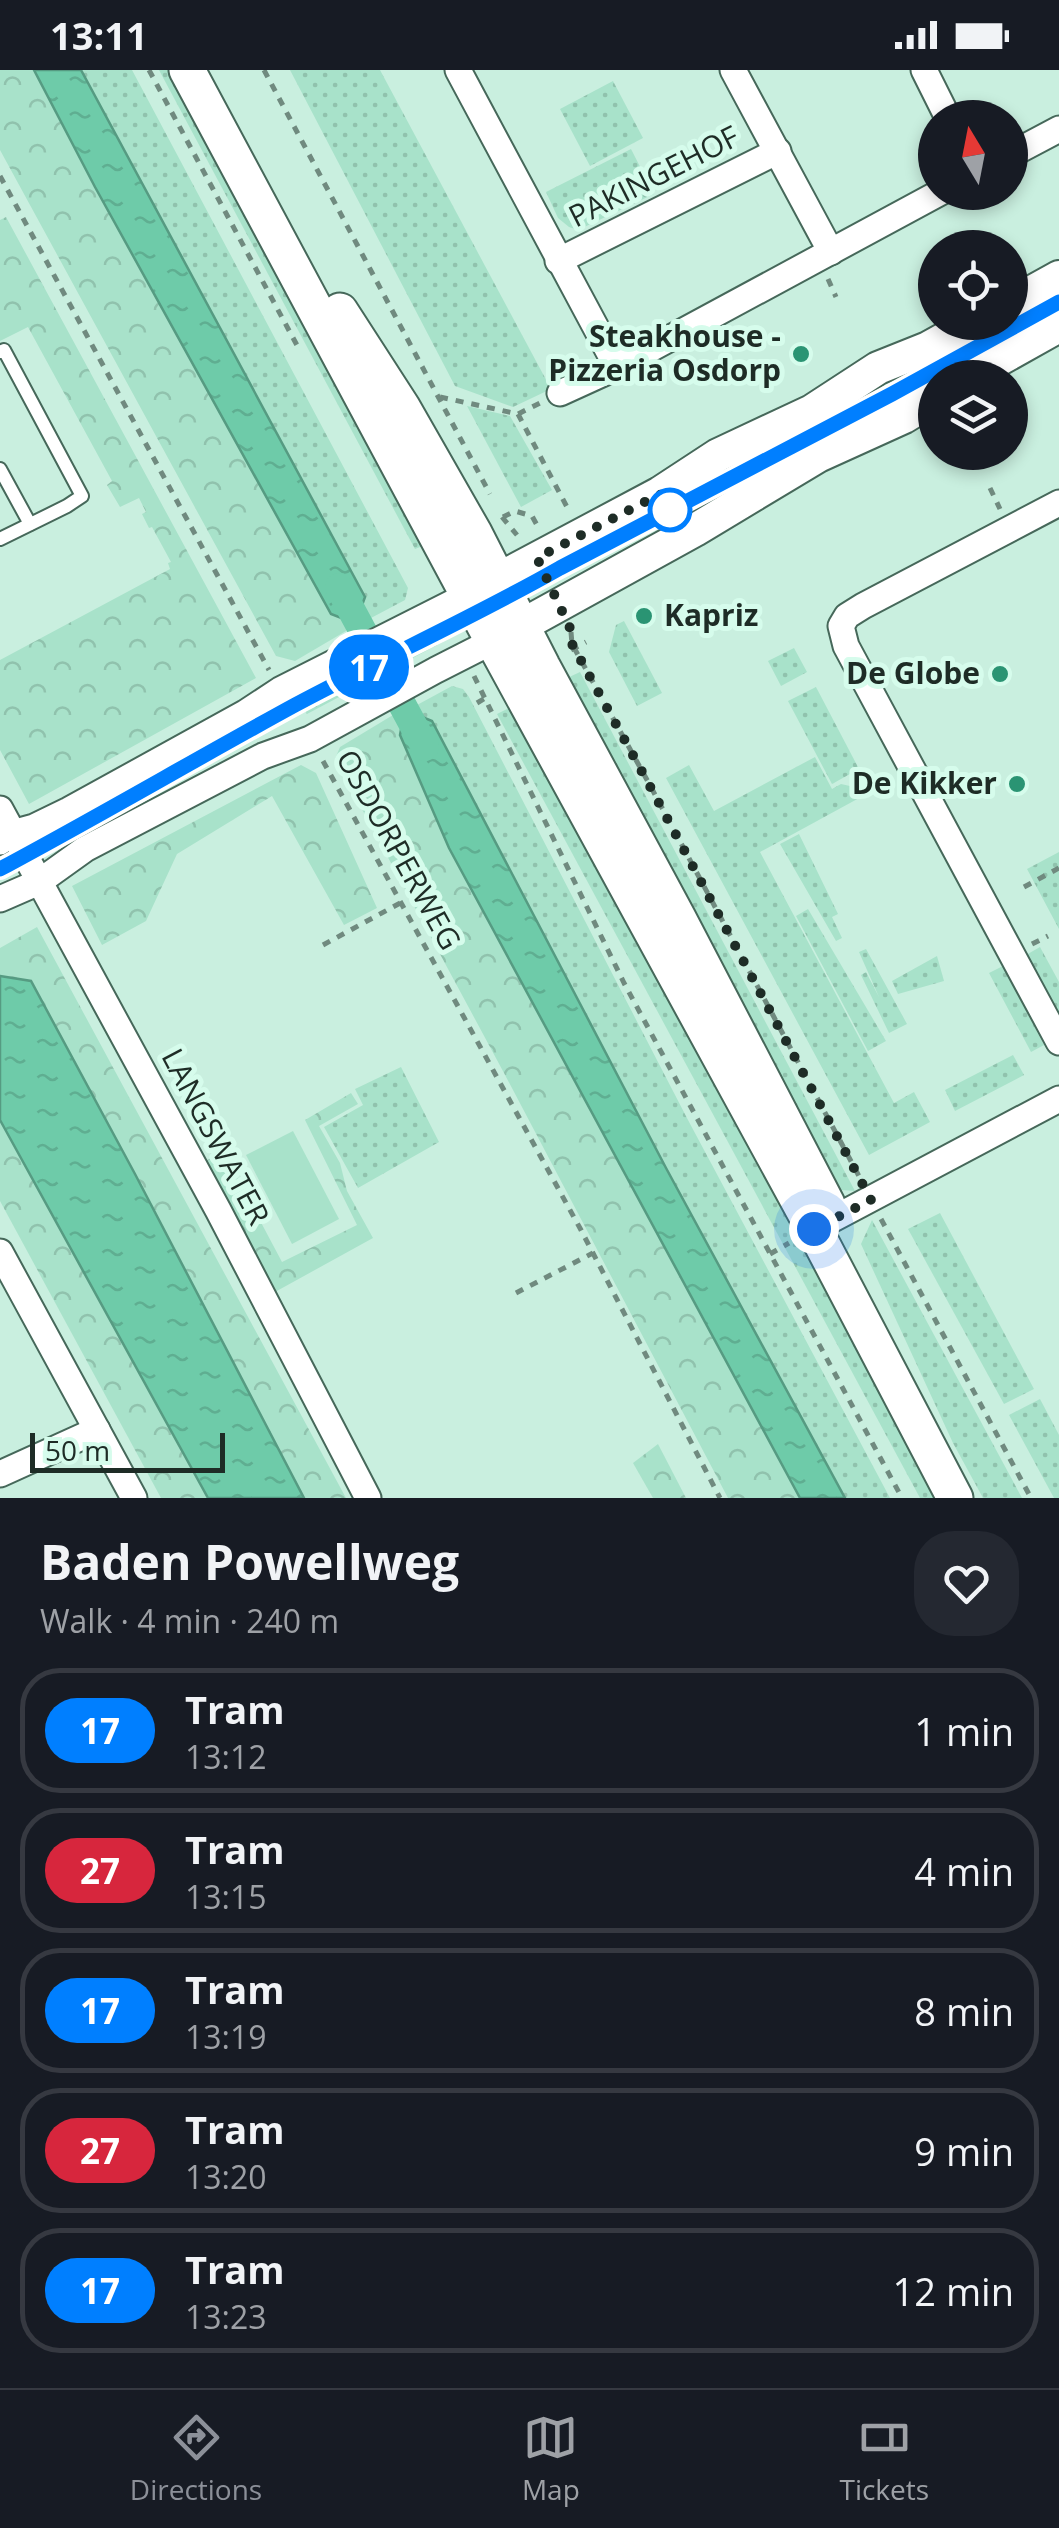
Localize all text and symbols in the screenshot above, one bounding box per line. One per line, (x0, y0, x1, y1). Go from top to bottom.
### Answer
text: 13:11 (50, 9, 148, 61)
north arrow (918, 100, 1028, 210)
map controls (918, 100, 1028, 470)
street label: PAKINGEHOF (561, 115, 745, 236)
button: locate (918, 230, 1028, 340)
place label: Steakhouse - Pizzeria Osdorp (548, 315, 781, 390)
marker: Steakhouse - Pizzeria Osdorp (790, 343, 812, 365)
button: layers (918, 360, 1028, 470)
unlabelled marker (649, 489, 691, 531)
place label: Kapriz (664, 594, 758, 635)
marker: Kapriz (633, 605, 655, 627)
line badge: 17 (324, 634, 414, 700)
text: 17 (349, 644, 389, 691)
place label: De Globe (846, 652, 980, 693)
marker: De Globe (989, 663, 1011, 685)
street label: OSDORPERWEG (327, 742, 471, 957)
place label: De Kikker (852, 762, 997, 803)
marker: De Kikker (1006, 773, 1028, 795)
street label: LANGSWATER (153, 1041, 280, 1232)
your location (789, 1204, 839, 1254)
scale bar (30, 1428, 225, 1472)
text: 50 m (45, 1431, 110, 1469)
text: Baden Powellweg (40, 1529, 459, 1594)
button: heart (914, 1531, 1019, 1636)
text: Walk · 4 min · 240 m (40, 1599, 339, 1642)
text: Tram (185, 1683, 285, 1735)
text: 1 min (914, 1705, 1014, 1757)
text: 17 (80, 1707, 120, 1754)
text: 13:12 (185, 1735, 267, 1778)
text: Tram (185, 1823, 285, 1875)
text: 4 min (914, 1845, 1014, 1897)
text: 27 (80, 1847, 120, 1894)
text: 13:15 (185, 1875, 267, 1918)
text: Tram (185, 1963, 285, 2015)
text: 8 min (914, 1985, 1014, 2037)
text: 17 (80, 1987, 120, 2034)
text: 13:19 (185, 2015, 267, 2058)
text: Tram (185, 2103, 285, 2155)
text: 9 min (914, 2125, 1014, 2177)
text: 27 (80, 2127, 120, 2174)
text: 13:20 (185, 2155, 267, 2198)
text: Tram (185, 2243, 285, 2295)
text: 12 min (893, 2265, 1014, 2317)
text: 17 (80, 2267, 120, 2314)
text: 13:23 (185, 2295, 267, 2338)
tab: Directions (130, 2410, 262, 2508)
tab: Map (522, 2410, 580, 2508)
tab: Tickets (839, 2410, 929, 2508)

